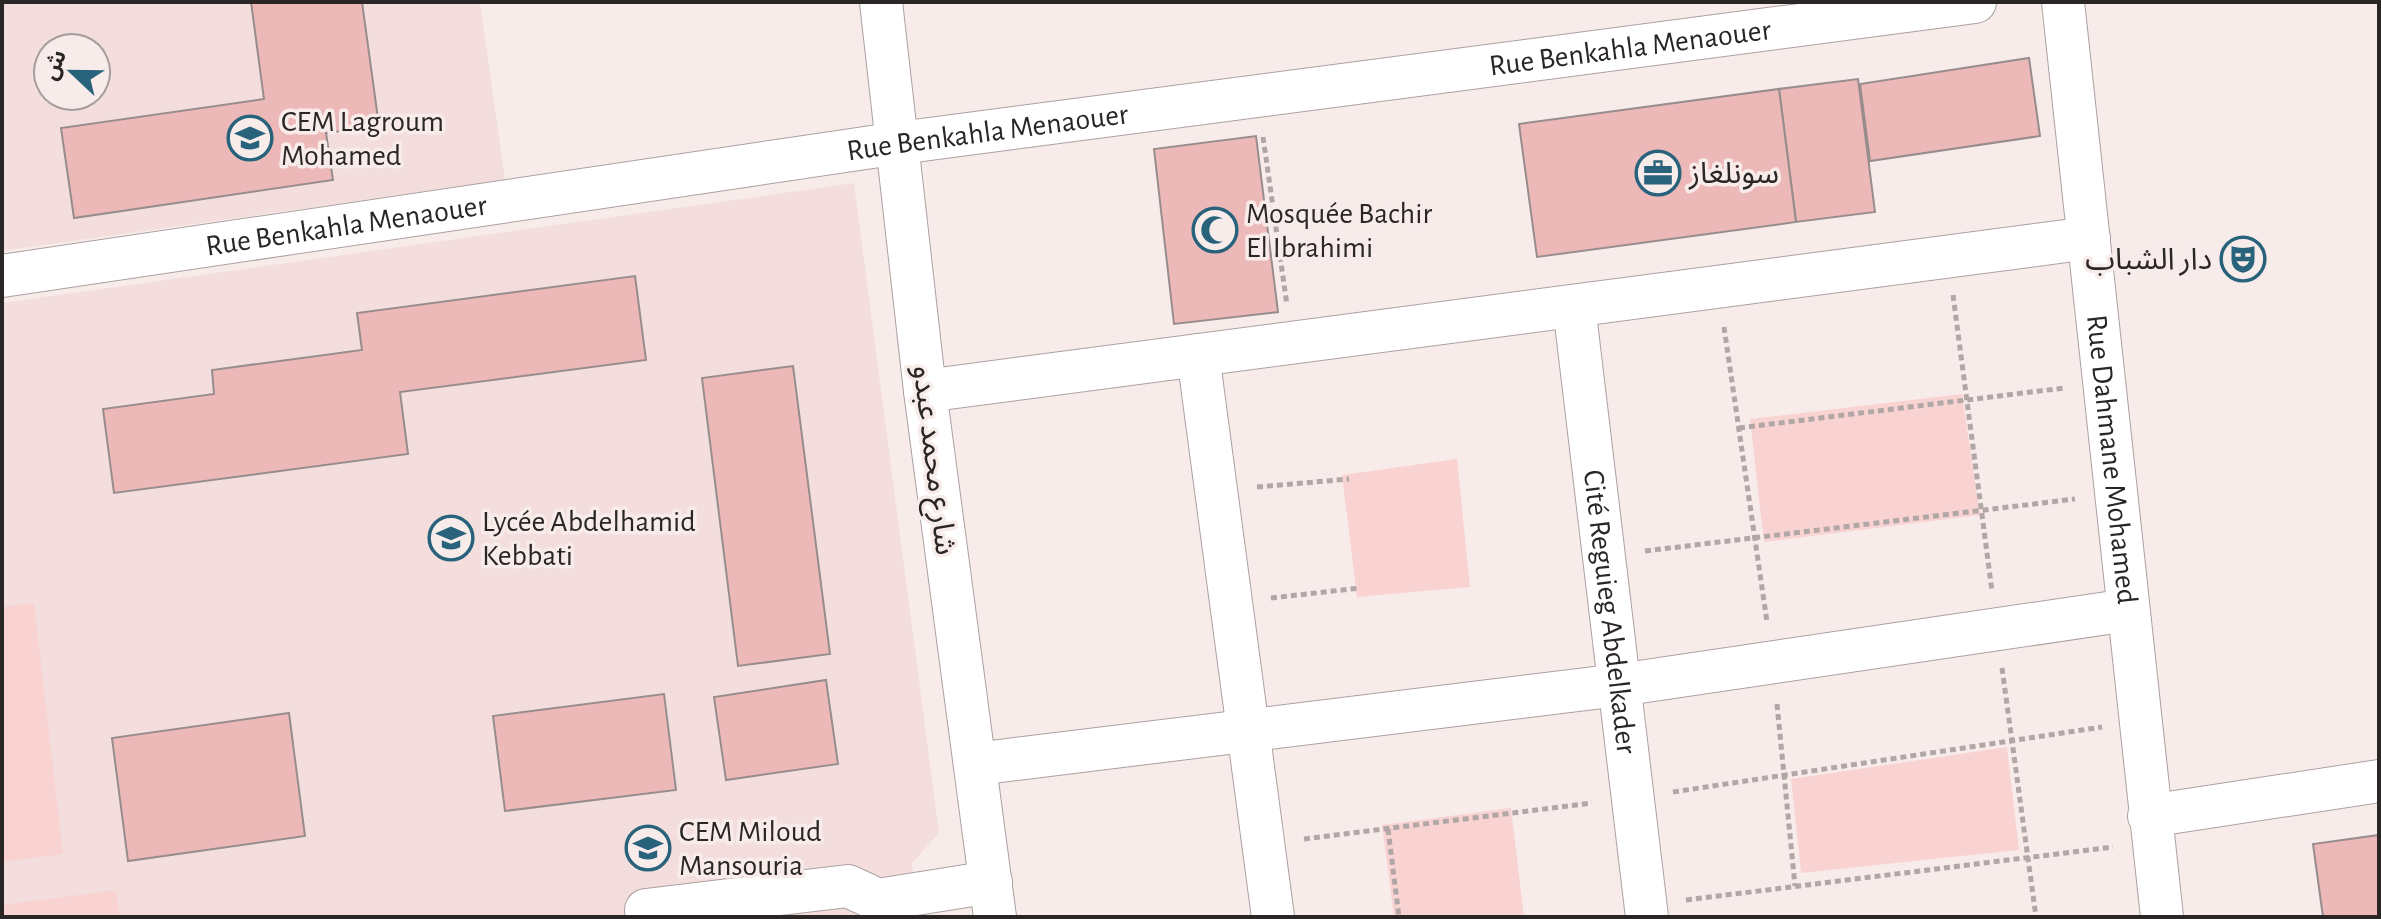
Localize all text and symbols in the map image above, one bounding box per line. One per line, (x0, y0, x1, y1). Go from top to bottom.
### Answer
street label: Rue Benkahla Menaouer (1487, 15, 1773, 82)
north arrow (32, 32, 112, 112)
text: ش (39, 47, 71, 83)
street label: Rue Benkahla Menaouer (845, 99, 1131, 167)
place label: CEM Lagroum Mohamed (281, 107, 444, 171)
school or university icon: CEM Lagroum Mohamed (226, 114, 274, 162)
office icon: سونلغاز (1634, 149, 1682, 197)
place label: سونلغاز (1688, 159, 1779, 190)
street label: Rue Benkahla Menaouer (204, 190, 489, 262)
place label: Mosquée Bachir El Ibrahimi (1246, 199, 1432, 263)
mosque icon: Mosquée Bachir El Ibrahimi (1191, 206, 1239, 254)
theatre icon: دار الشباب (2219, 235, 2267, 283)
place label: دار الشباب (2085, 245, 2212, 276)
street label: Rue Dahmane Mohamed (2081, 313, 2142, 606)
street label: شارع محمد عبدو (902, 363, 961, 558)
street label: Cité Reguieg Abdelkader (1578, 468, 1641, 756)
place label: Lycée Abdelhamid Kebbati (482, 507, 696, 571)
school or university icon: Lycée Abdelhamid Kebbati (427, 514, 475, 562)
place label: CEM Miloud Mansouria (679, 817, 822, 881)
school or university icon: CEM Miloud Mansouria (624, 824, 672, 872)

